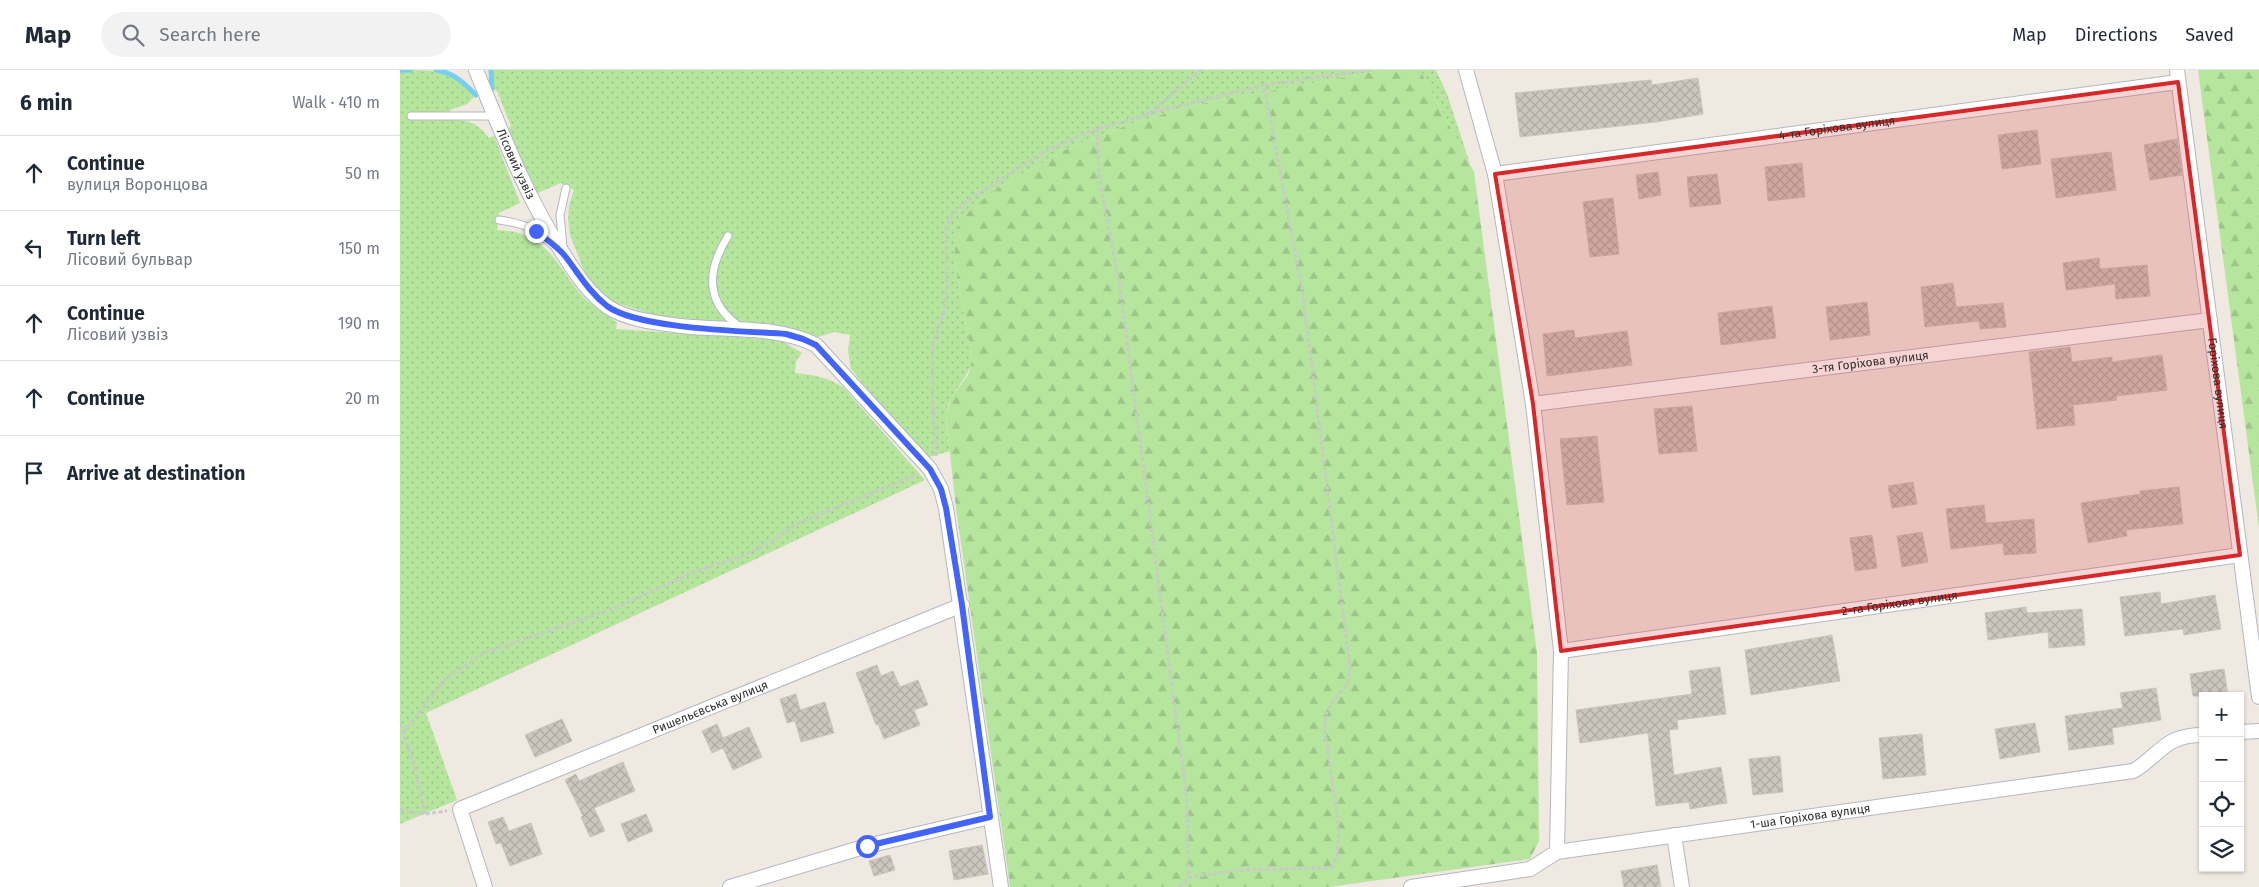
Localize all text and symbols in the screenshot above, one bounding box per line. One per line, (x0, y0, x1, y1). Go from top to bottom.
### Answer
search box (101, 12, 451, 57)
text: Map (25, 21, 71, 49)
icon: search (119, 21, 147, 49)
text: Search here (159, 23, 261, 46)
text: Map (2012, 24, 2047, 46)
text: Directions (2075, 24, 2157, 46)
text: Saved (2185, 24, 2234, 46)
text: 6 min (20, 90, 73, 116)
text: Walk · 410 m (292, 93, 380, 112)
street label: 4-та Горіхова вулиця (1778, 113, 1896, 143)
street label: Лісовий узвіз (494, 126, 538, 202)
text: Continue (67, 152, 145, 175)
icon: ahead (20, 159, 48, 187)
text: 50 m (345, 164, 380, 183)
text: вулиця Воронцова (67, 175, 208, 194)
route end (525, 220, 548, 243)
text: Turn left (67, 227, 141, 250)
icon: left (20, 234, 48, 262)
text: 150 m (338, 239, 380, 258)
text: Лісовий бульвар (67, 250, 193, 269)
text: Continue (67, 302, 145, 325)
icon: ahead (20, 309, 48, 337)
text: 190 m (338, 314, 380, 333)
text: Лісовий узвіз (67, 325, 168, 344)
street label: Горіхова вулиця (2205, 337, 2231, 430)
street label: 3-тя Горіхова вулиця (1811, 348, 1930, 376)
icon: ahead (20, 384, 48, 412)
text: Continue (67, 387, 145, 410)
text: 20 m (345, 389, 380, 408)
icon: arrive (20, 459, 48, 487)
text: Arrive at destination (67, 462, 246, 485)
street label: 2-га Горіхова вулиця (1841, 588, 1958, 618)
street label: Ришельєвська вулиця (650, 678, 770, 737)
map controls (2199, 692, 2244, 872)
button: + (2199, 692, 2244, 737)
button: − (2199, 737, 2244, 782)
button: locate (2199, 782, 2244, 827)
street label: 1-ша Горіхова вулиця (1749, 801, 1871, 832)
button: layers (2199, 827, 2244, 872)
route start (856, 835, 879, 858)

